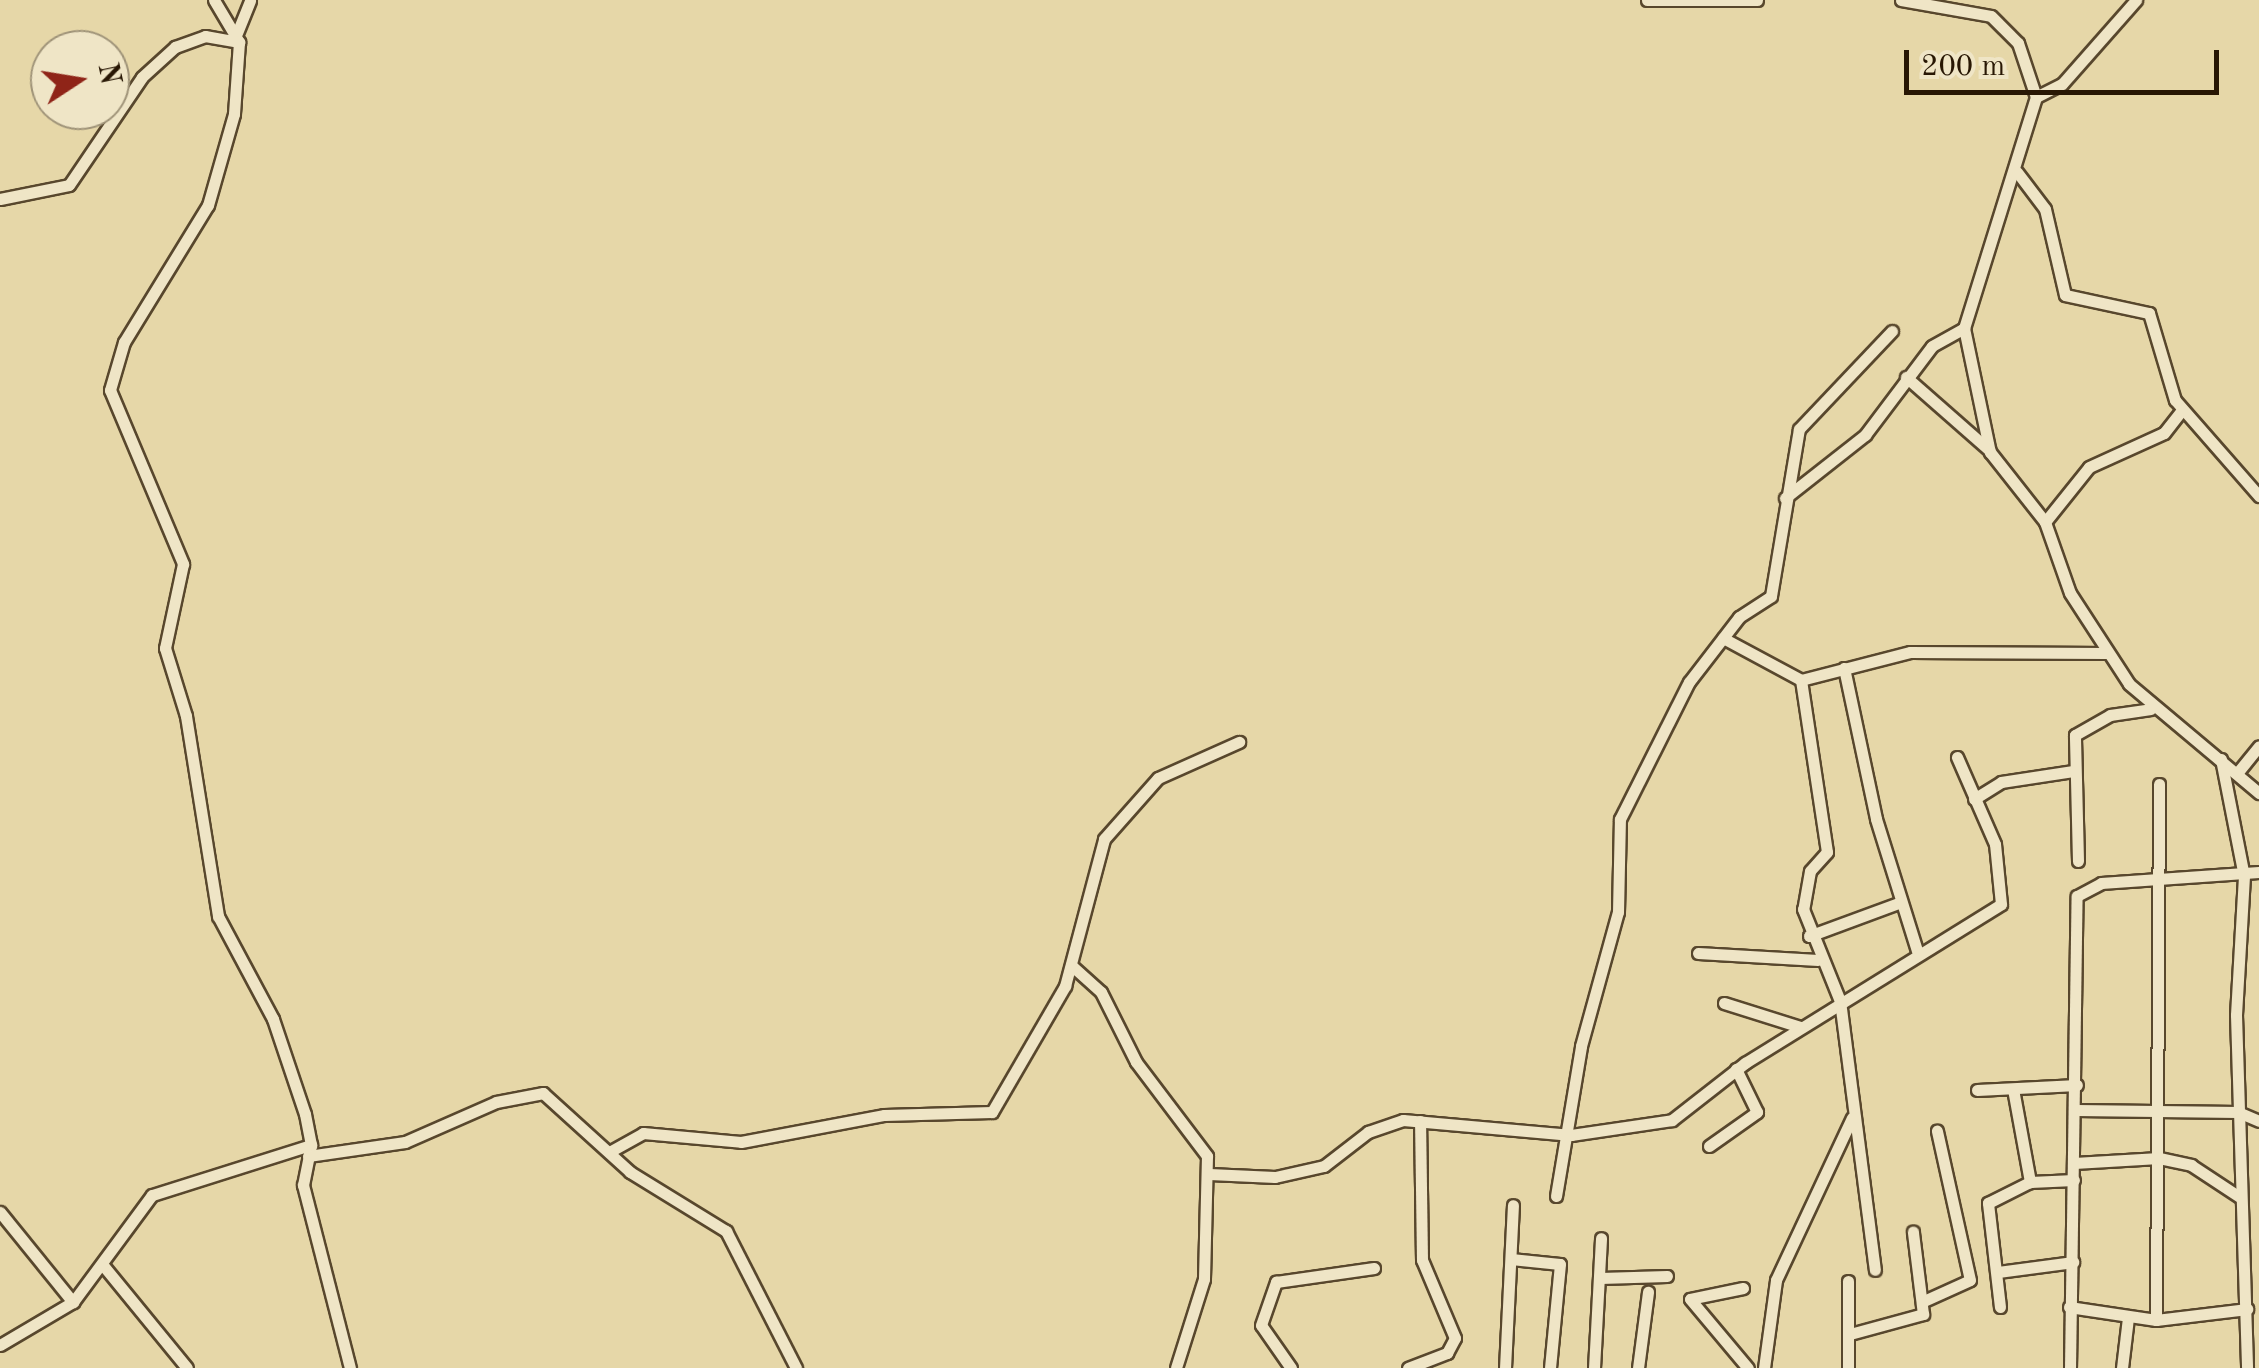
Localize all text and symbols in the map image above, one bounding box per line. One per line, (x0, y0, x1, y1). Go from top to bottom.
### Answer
north arrow (30, 30, 130, 130)
scale bar (1909, 30, 2224, 92)
text: 200 m (1921, 52, 2005, 82)
text: N (91, 61, 123, 88)

